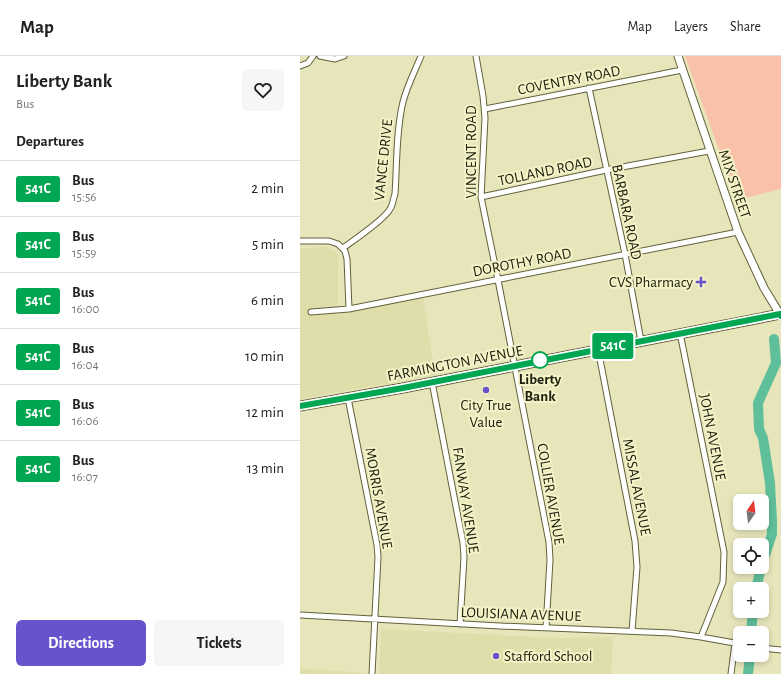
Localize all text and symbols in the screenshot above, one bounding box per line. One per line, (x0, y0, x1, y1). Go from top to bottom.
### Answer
text: Map (20, 18, 54, 37)
text: Map (627, 20, 652, 34)
text: Layers (674, 20, 708, 34)
text: Share (730, 20, 761, 34)
street label: COVENTRY ROAD (516, 63, 622, 98)
button: heart (242, 69, 284, 111)
text: Liberty Bank (16, 72, 112, 91)
text: Bus (16, 98, 34, 111)
street label: VINCENT ROAD (464, 105, 479, 199)
street label: VANCE DRIVE (372, 119, 395, 201)
text: Departures (16, 134, 84, 149)
street label: MIX STREET (716, 148, 753, 221)
street label: TOLLAND ROAD (497, 154, 594, 189)
street label: BARBARA ROAD (609, 163, 644, 261)
text: Bus (72, 173, 94, 188)
text: 2 min (251, 181, 284, 196)
text: 541C (25, 182, 51, 196)
text: 15:56 (72, 191, 96, 204)
text: Bus (72, 229, 94, 244)
text: 5 min (252, 237, 284, 252)
text: 541C (25, 238, 51, 252)
street label: DOROTHY ROAD (471, 246, 573, 279)
text: 15:59 (72, 247, 96, 260)
place label: CVS Pharmacy (609, 275, 694, 290)
marker: CVS Pharmacy (696, 277, 706, 287)
text: Bus (72, 285, 94, 300)
text: 6 min (251, 293, 284, 308)
text: 541C (25, 294, 51, 308)
text: 16:00 (72, 303, 99, 316)
line badge: 541C (585, 333, 641, 359)
text: 541C (600, 339, 626, 353)
text: Bus (72, 341, 94, 356)
street label: FARMINGTON AVENUE (386, 343, 524, 384)
text: 10 min (245, 349, 284, 364)
text: 541C (25, 350, 51, 364)
marker: Liberty Bank (531, 351, 549, 369)
text: 16:04 (72, 359, 99, 372)
place label: Liberty Bank (519, 372, 561, 404)
marker: City True Value (481, 385, 491, 395)
street label: JOHN AVENUE (697, 393, 728, 482)
text: Bus (72, 397, 94, 412)
place label: City True Value (461, 398, 512, 430)
text: 12 min (246, 405, 284, 420)
text: 541C (25, 406, 51, 420)
text: 16:06 (72, 415, 99, 428)
street label: MISSAL AVENUE (620, 437, 653, 537)
street label: COLLIER AVENUE (534, 442, 567, 546)
street label: MORRIS AVENUE (362, 446, 395, 550)
street label: FANWAY AVENUE (450, 446, 481, 554)
text: Bus (72, 453, 94, 468)
text: 13 min (247, 461, 284, 476)
text: 541C (25, 462, 51, 476)
text: 16:07 (72, 471, 98, 484)
north arrow (733, 494, 769, 530)
map controls (733, 494, 769, 662)
button: locate (733, 538, 769, 574)
button: + (733, 582, 769, 618)
street label: LOUISIANA AVENUE (460, 605, 582, 624)
button: Directions (16, 620, 146, 666)
button: Tickets (154, 620, 284, 666)
button: − (733, 626, 769, 662)
place label: Stafford School (504, 649, 593, 664)
marker: Stafford School (491, 651, 501, 661)

